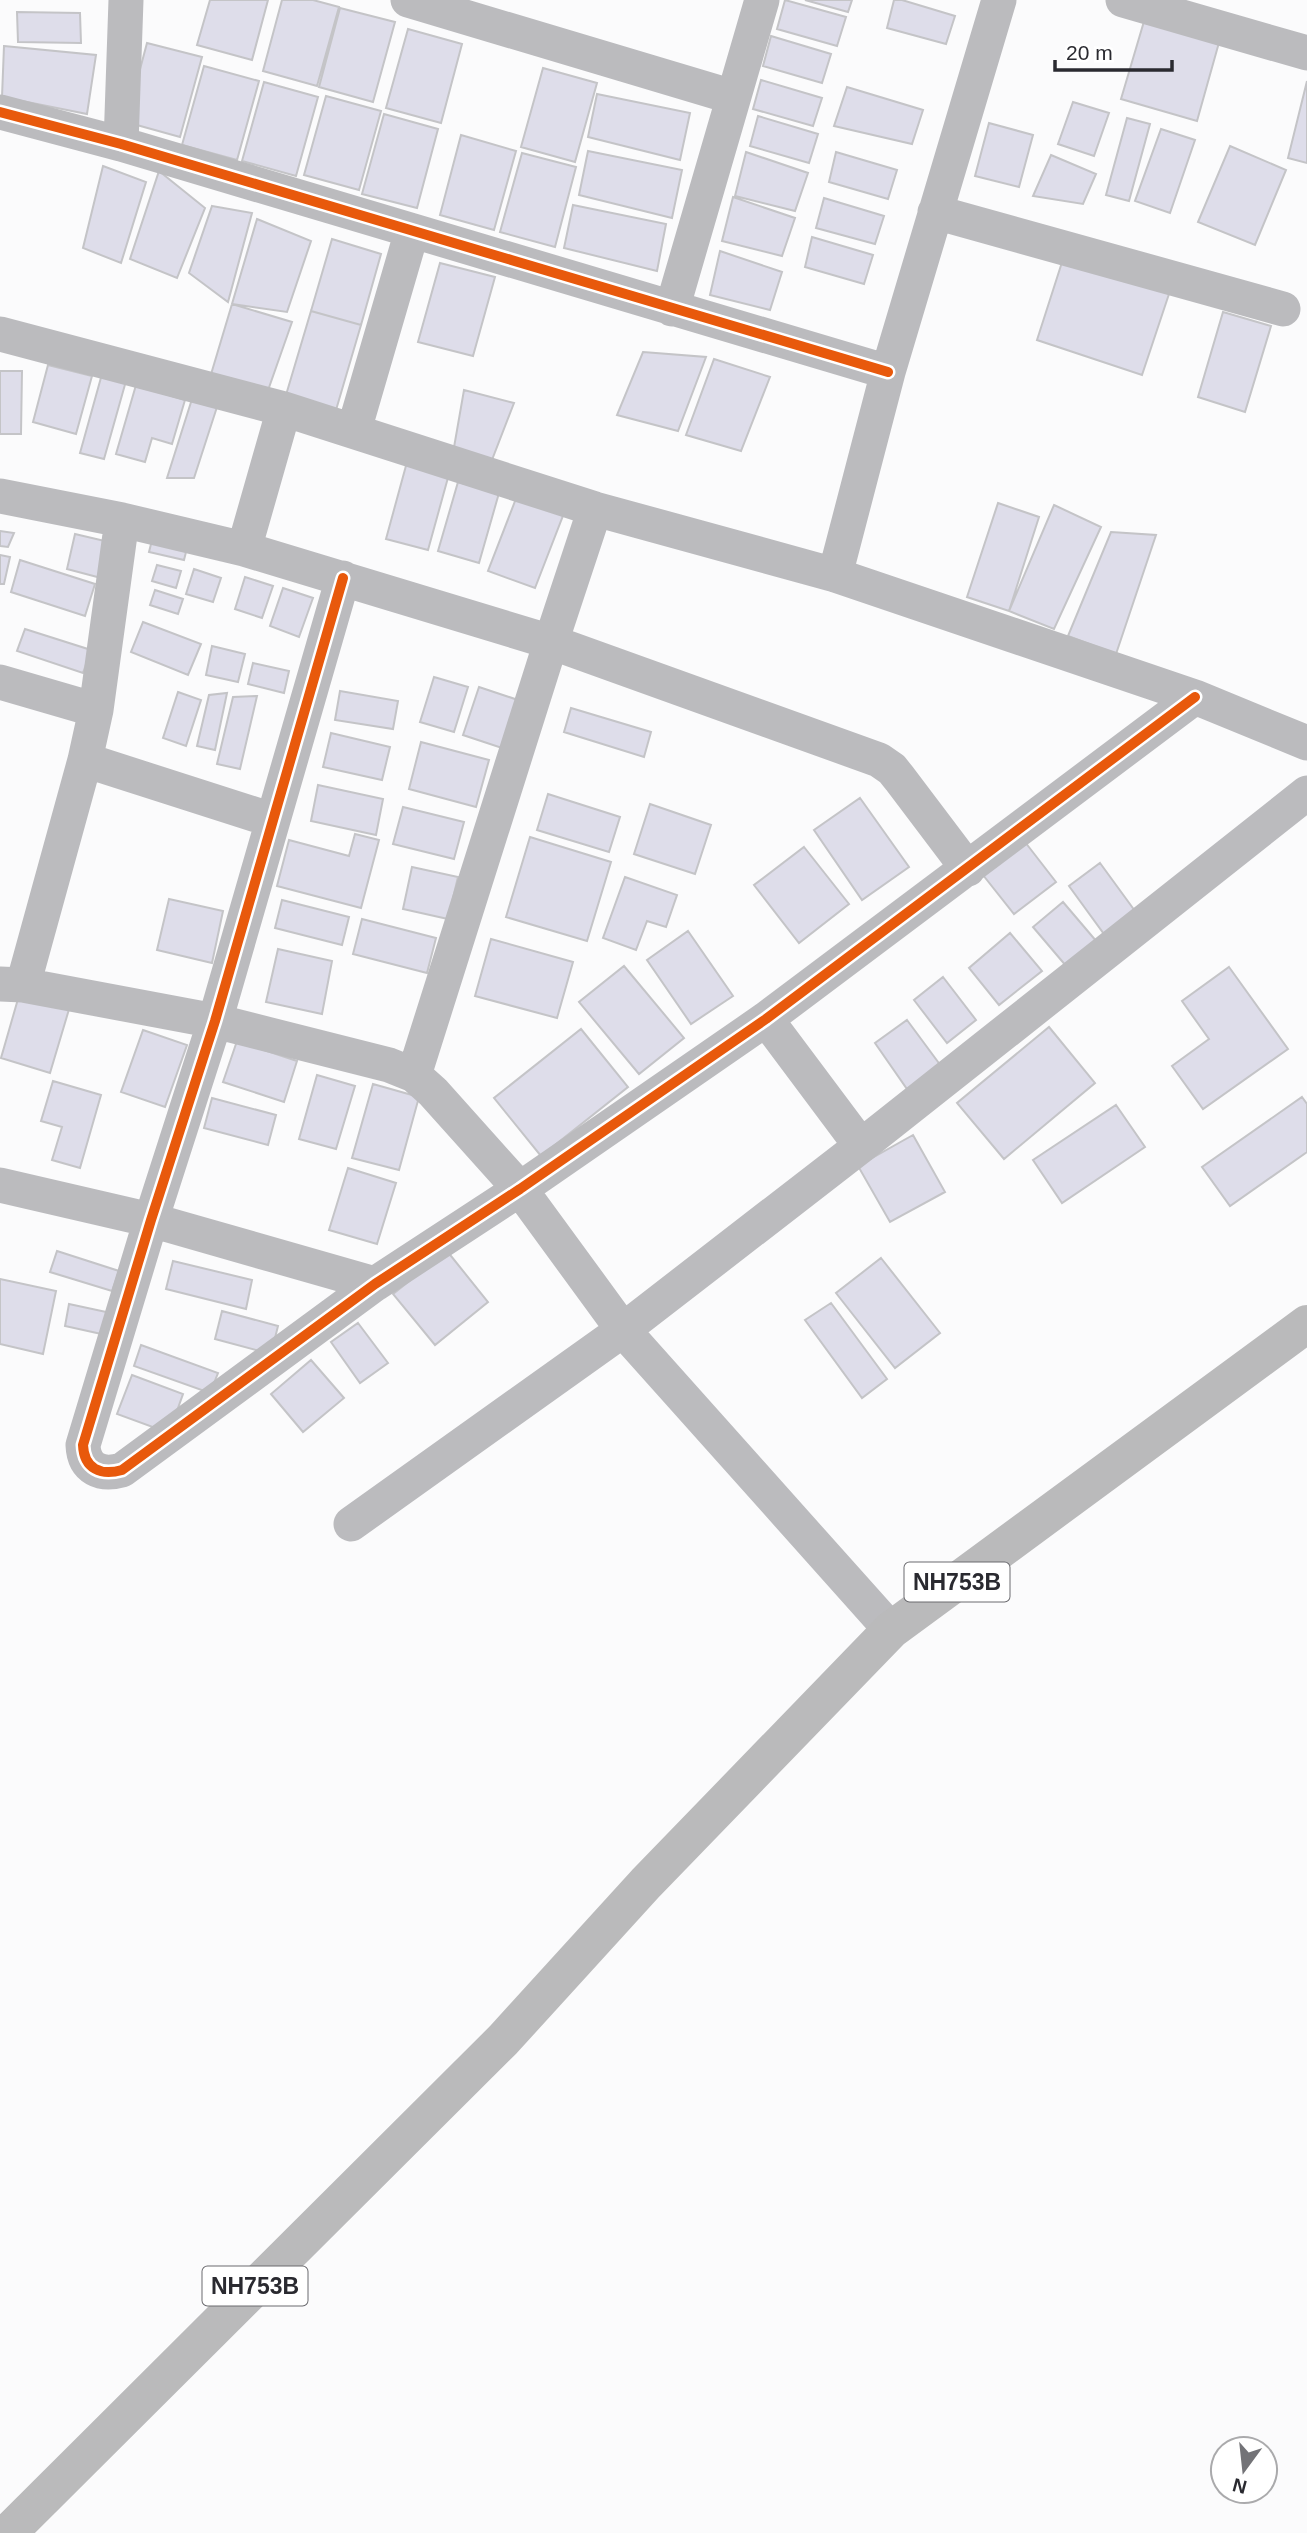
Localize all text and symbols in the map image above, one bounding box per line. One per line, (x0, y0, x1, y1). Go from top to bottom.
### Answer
scale bar (1055, 28, 1172, 72)
text: 20 m (1066, 41, 1113, 64)
road number: NH753B (904, 1562, 1010, 1602)
road number: NH753B (202, 2266, 308, 2306)
north arrow (1209, 2435, 1279, 2505)
text: N (1230, 2474, 1249, 2498)

